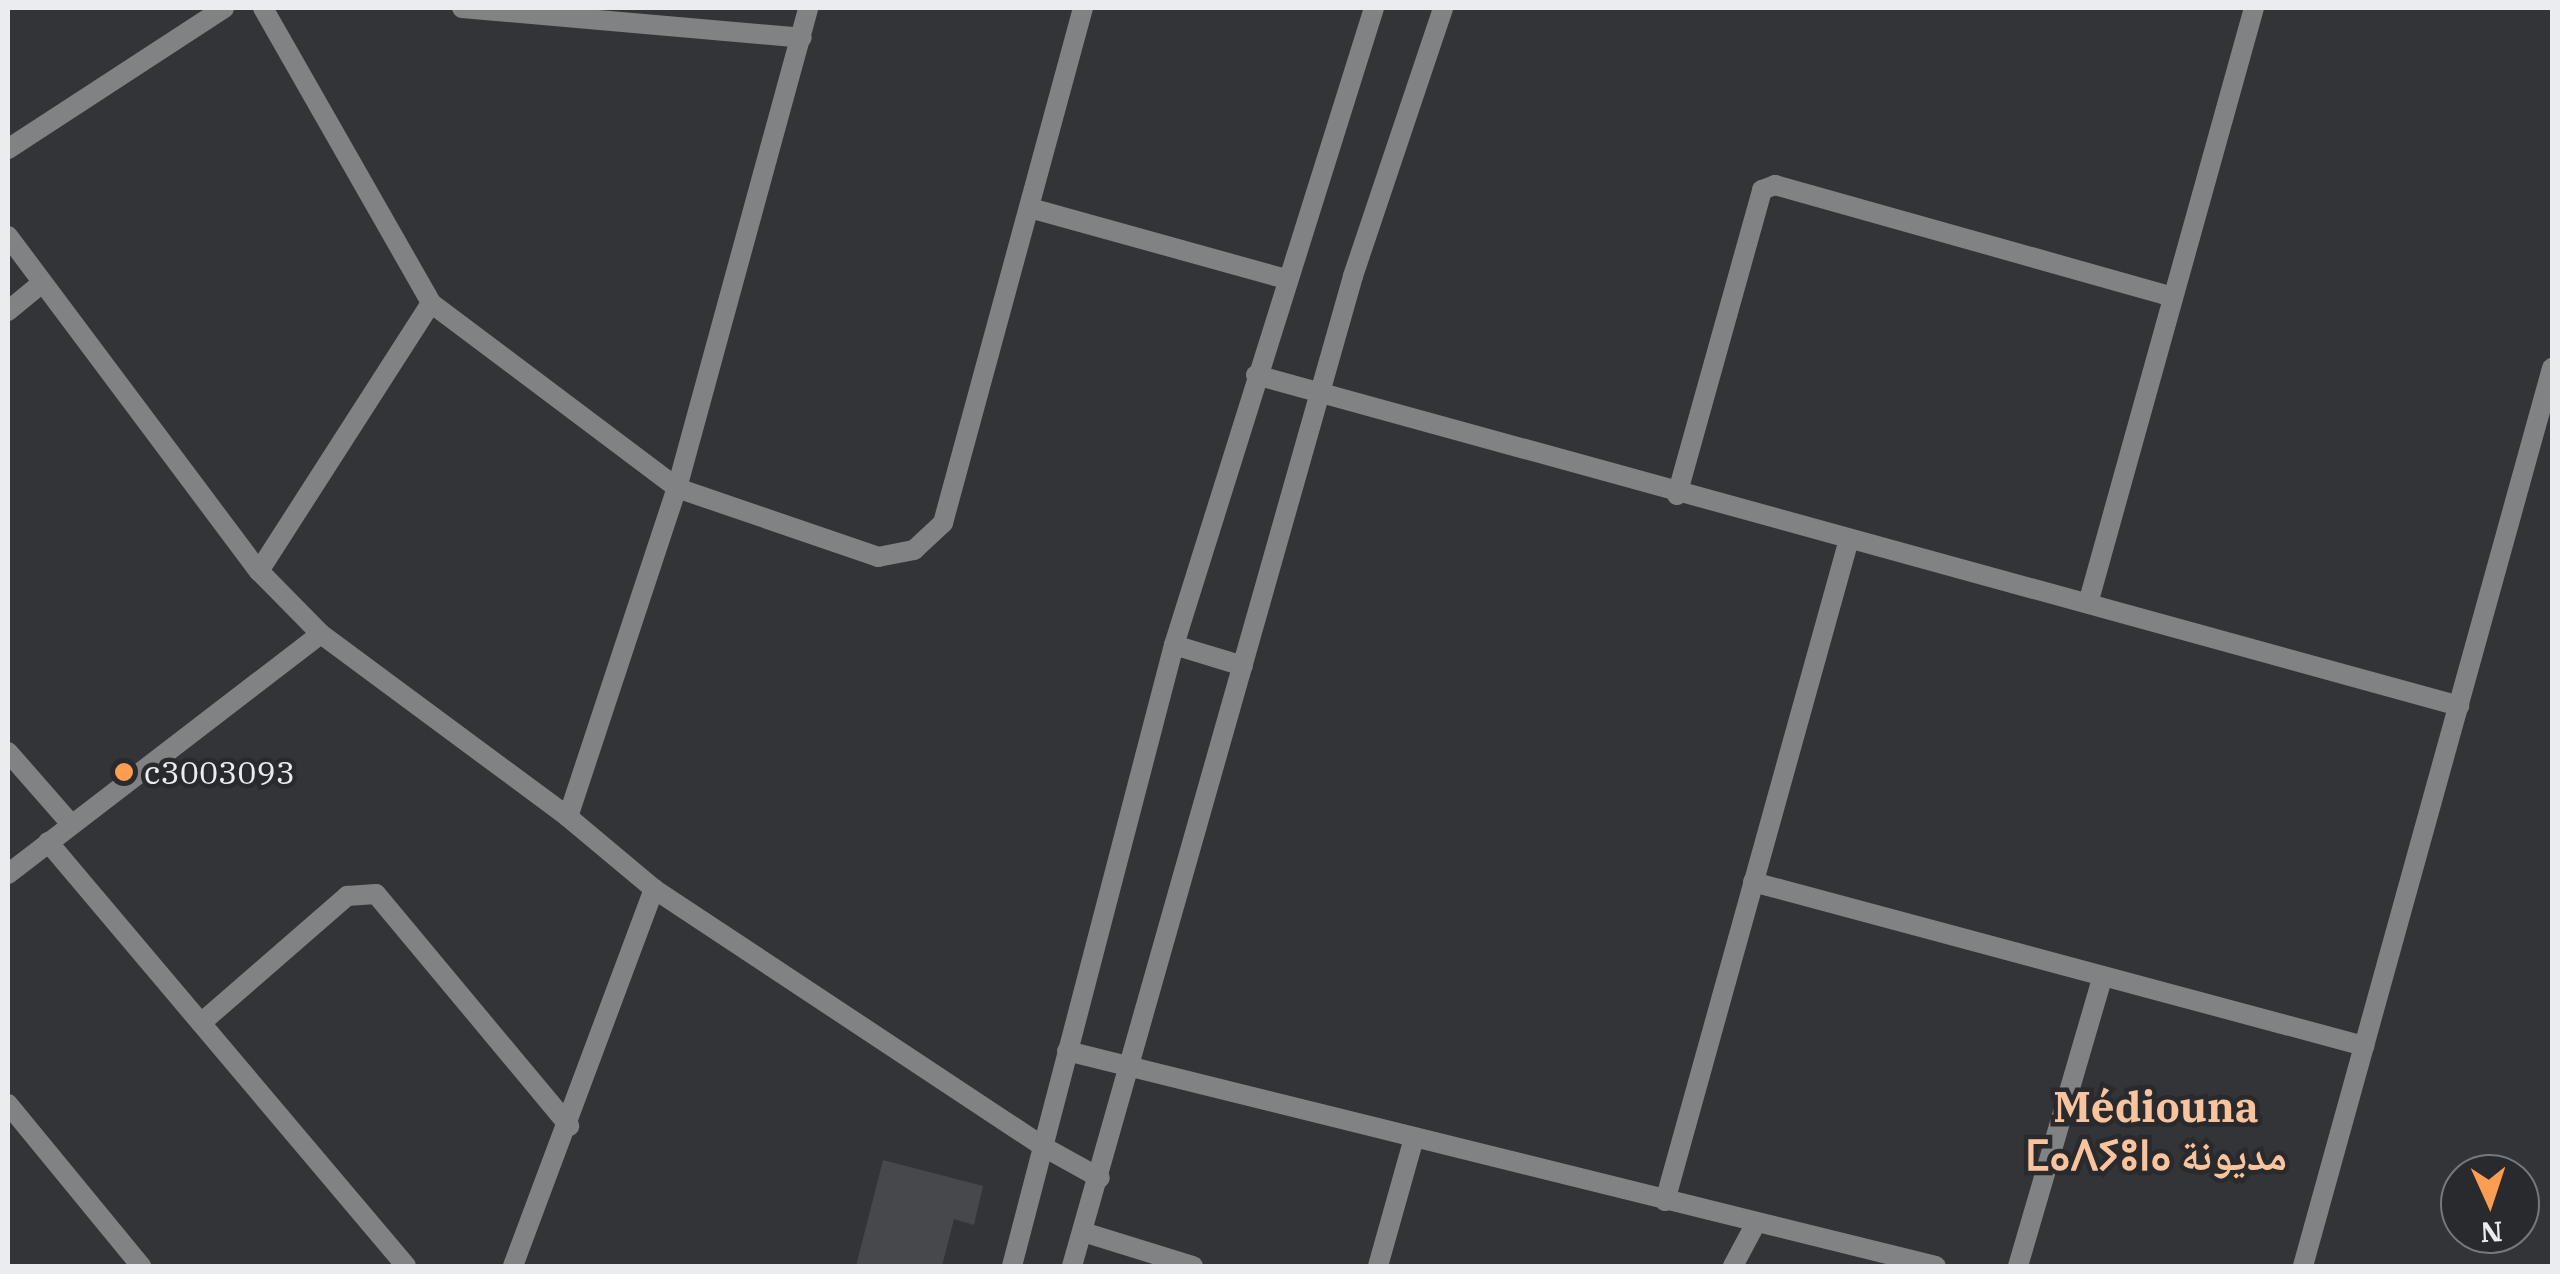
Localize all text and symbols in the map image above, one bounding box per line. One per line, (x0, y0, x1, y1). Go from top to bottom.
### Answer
place label: c3003093 (144, 753, 295, 791)
marker: c3003093 (113, 761, 135, 783)
district label: Médiouna ⵎⴰⴷⵢⵓⵏⴰ مديونة (2025, 1082, 2287, 1180)
north arrow (2440, 1154, 2540, 1254)
text: N (2479, 1213, 2504, 1252)

